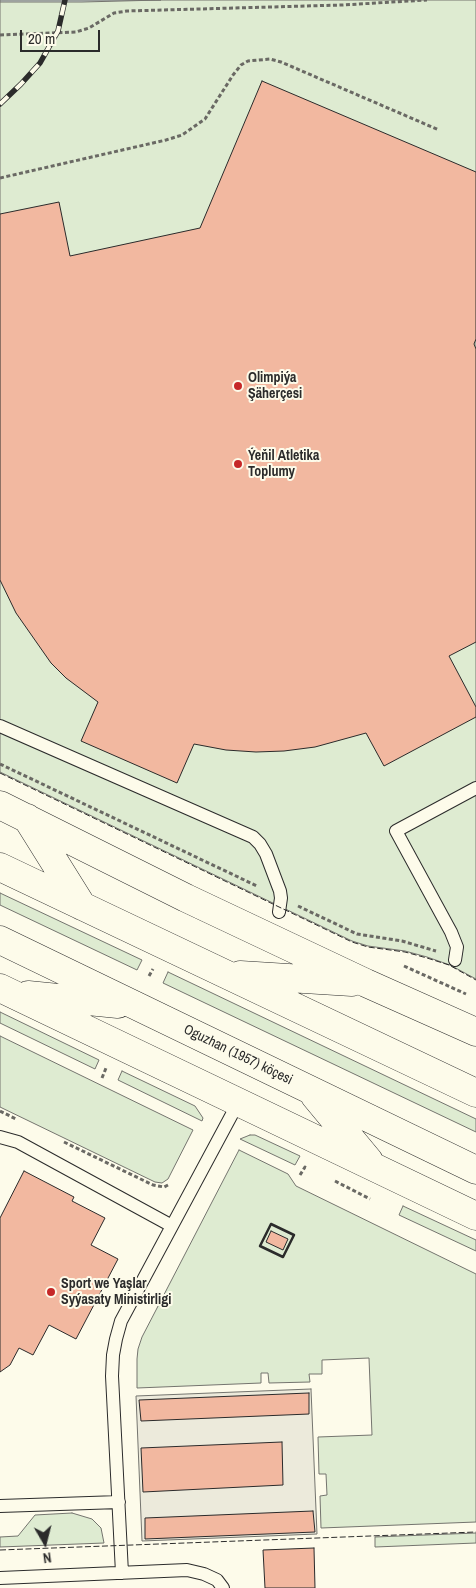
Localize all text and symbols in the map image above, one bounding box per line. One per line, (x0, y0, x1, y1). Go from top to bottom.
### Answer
scale bar (22, 20, 102, 52)
text: 20 m (28, 28, 55, 49)
place label: Olimpiýa Şäherçesi (248, 370, 302, 402)
marker: Olimpiýa Şäherçesi (232, 380, 244, 392)
place label: Ýeňil Atletika Toplumy (248, 448, 319, 481)
marker: Ýeňil Atletika Toplumy (232, 458, 244, 470)
street label: Oguzhan (1957) köçesi (181, 1021, 295, 1089)
place label: Sport we Yaşlar Syýasaty Ministirligi (61, 1276, 171, 1308)
marker: Sport we Yaşlar Syýasaty Ministirligi (45, 1286, 57, 1298)
north arrow (20, 1518, 70, 1568)
text: N (42, 1548, 52, 1567)

